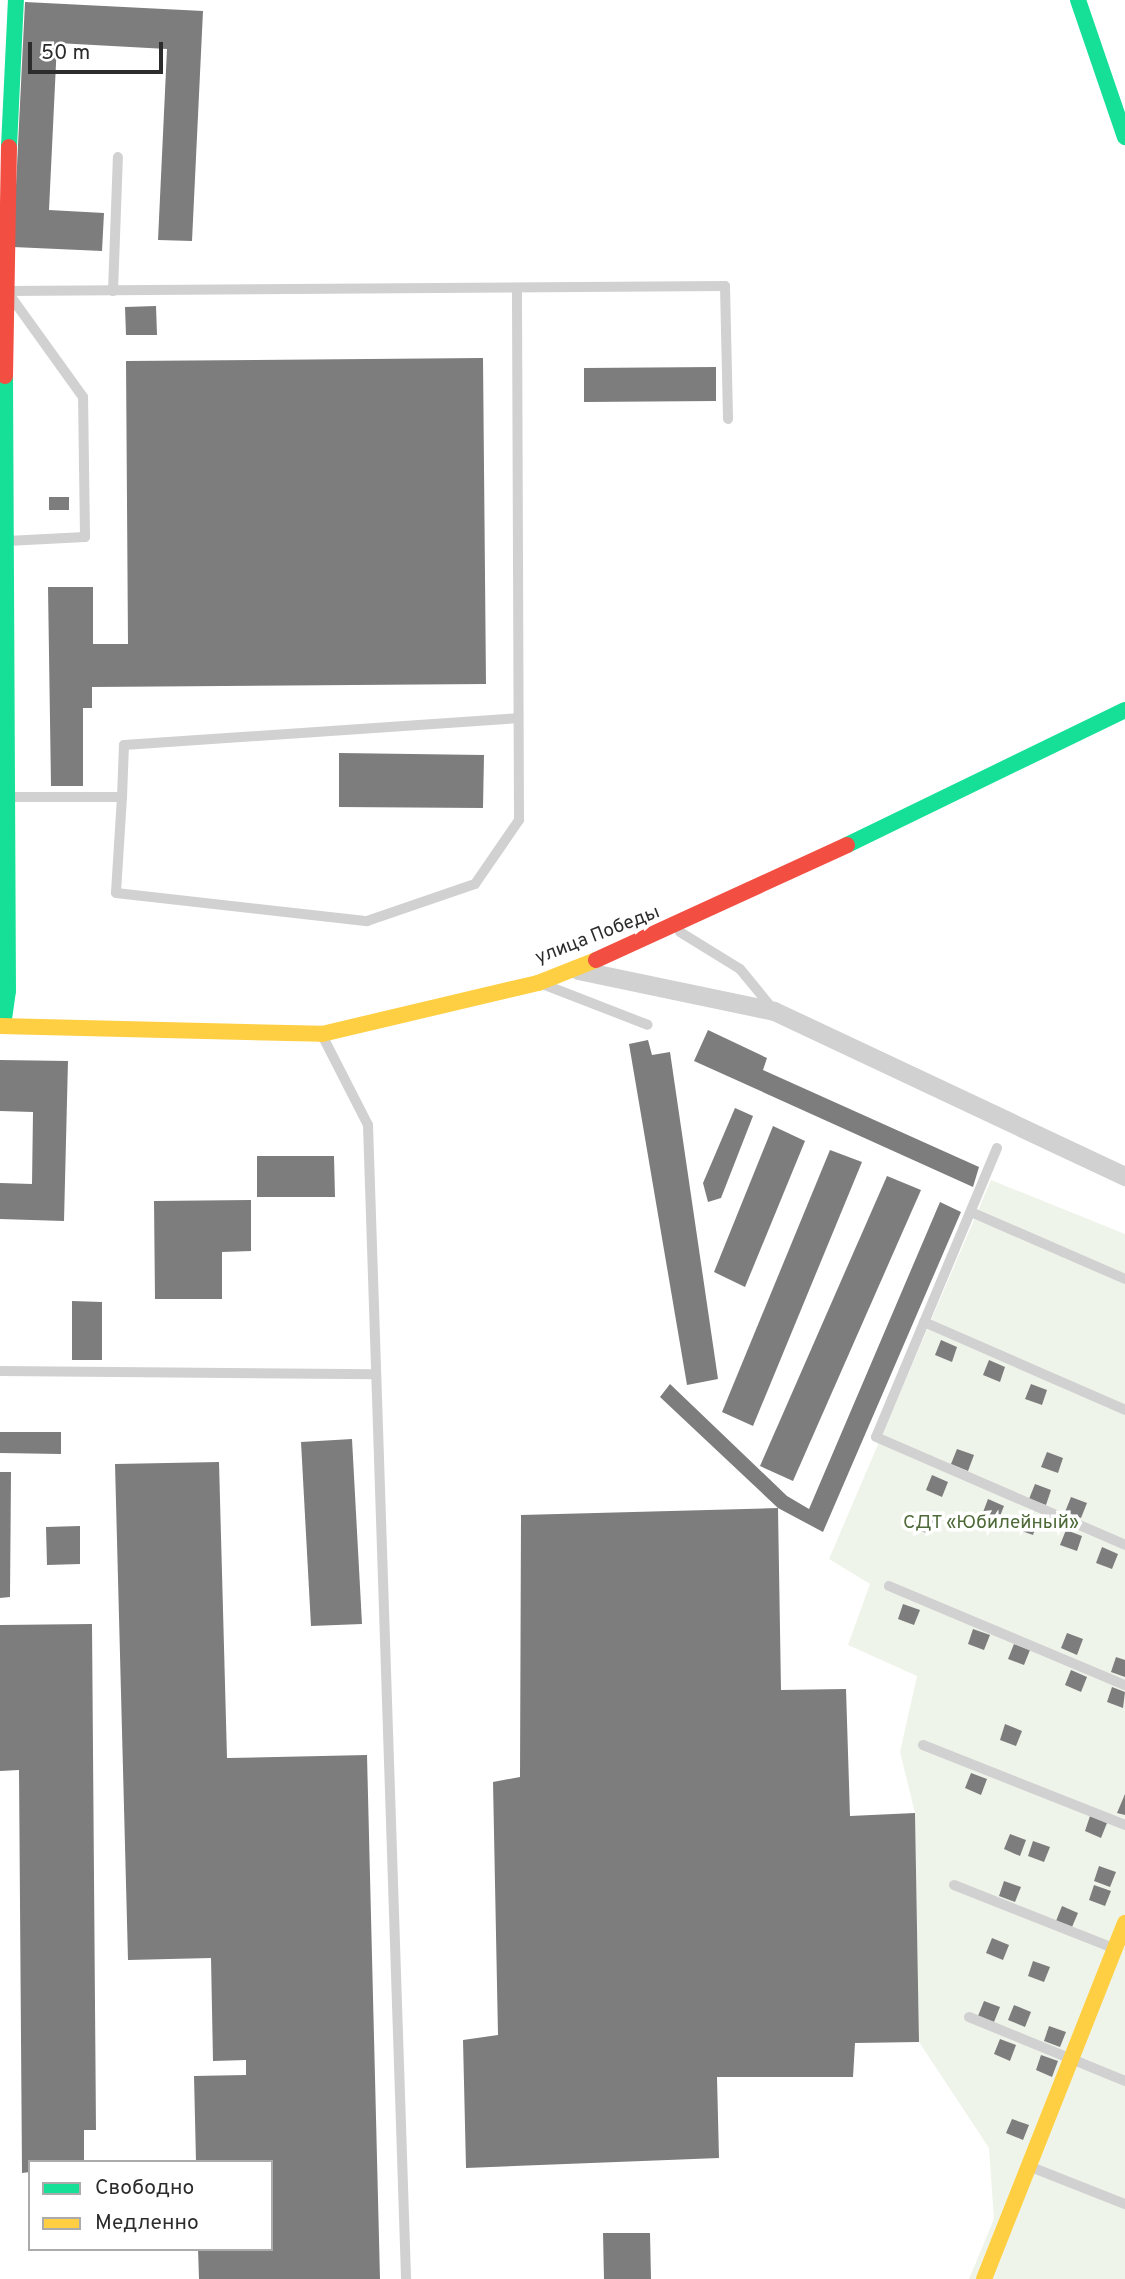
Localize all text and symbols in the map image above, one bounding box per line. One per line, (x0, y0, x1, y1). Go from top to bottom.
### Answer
scale bar (32, 28, 166, 72)
text: 50 m (41, 40, 90, 67)
street label: улица Победы (533, 902, 663, 970)
park label: СДТ «Юбилейный» (903, 1513, 1079, 1535)
legend (28, 2160, 273, 2251)
text: Свободно (95, 2175, 194, 2202)
text: Медленно (95, 2210, 199, 2237)

